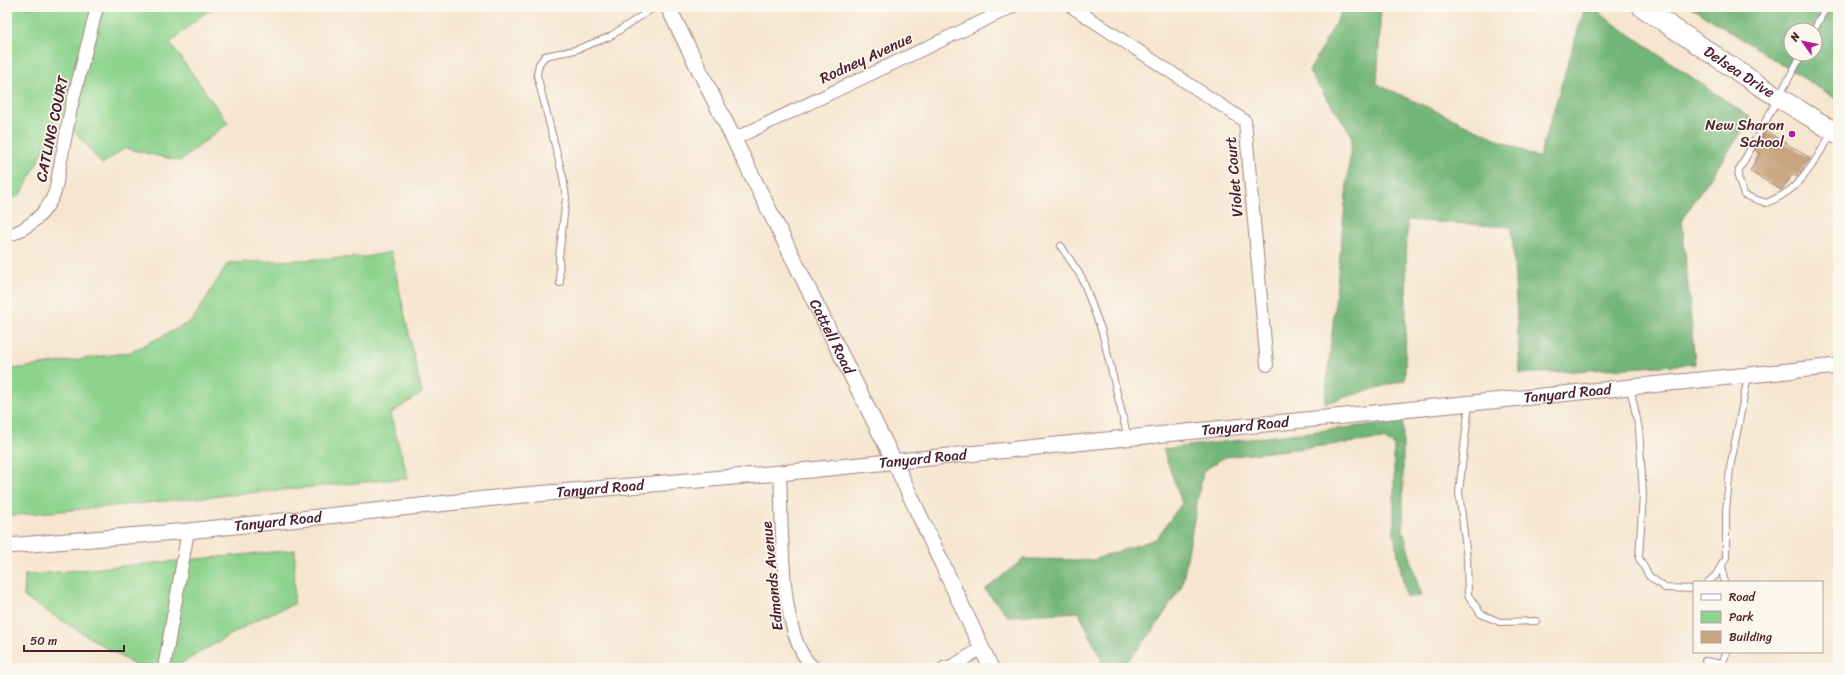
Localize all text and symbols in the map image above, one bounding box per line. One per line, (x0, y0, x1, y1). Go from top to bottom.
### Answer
north arrow (1783, 22, 1823, 62)
street label: Rodney Avenue (815, 25, 917, 91)
text: N (1784, 28, 1805, 46)
street label: Delsea Drive (1698, 39, 1780, 105)
street label: CATLING COURT (28, 72, 76, 185)
place label: New Sharon School (1705, 112, 1785, 155)
marker: New Sharon School (1787, 129, 1797, 139)
street label: Violet Court (1218, 135, 1250, 218)
street label: Cattell Road (802, 294, 862, 380)
street label: Tanyard Road (1522, 376, 1614, 411)
street label: Tanyard Road (1200, 408, 1291, 443)
street label: Tanyard Road (878, 441, 969, 476)
street label: Tanyard Road (555, 472, 646, 505)
street label: Tanyard Road (233, 504, 324, 539)
street label: Edmonds Avenue (753, 520, 791, 632)
legend (1693, 581, 1823, 653)
text: Road (1729, 586, 1756, 608)
text: Park (1729, 606, 1754, 628)
text: Building (1729, 626, 1772, 648)
scale bar (24, 627, 124, 653)
text: 50 m (30, 630, 57, 652)

